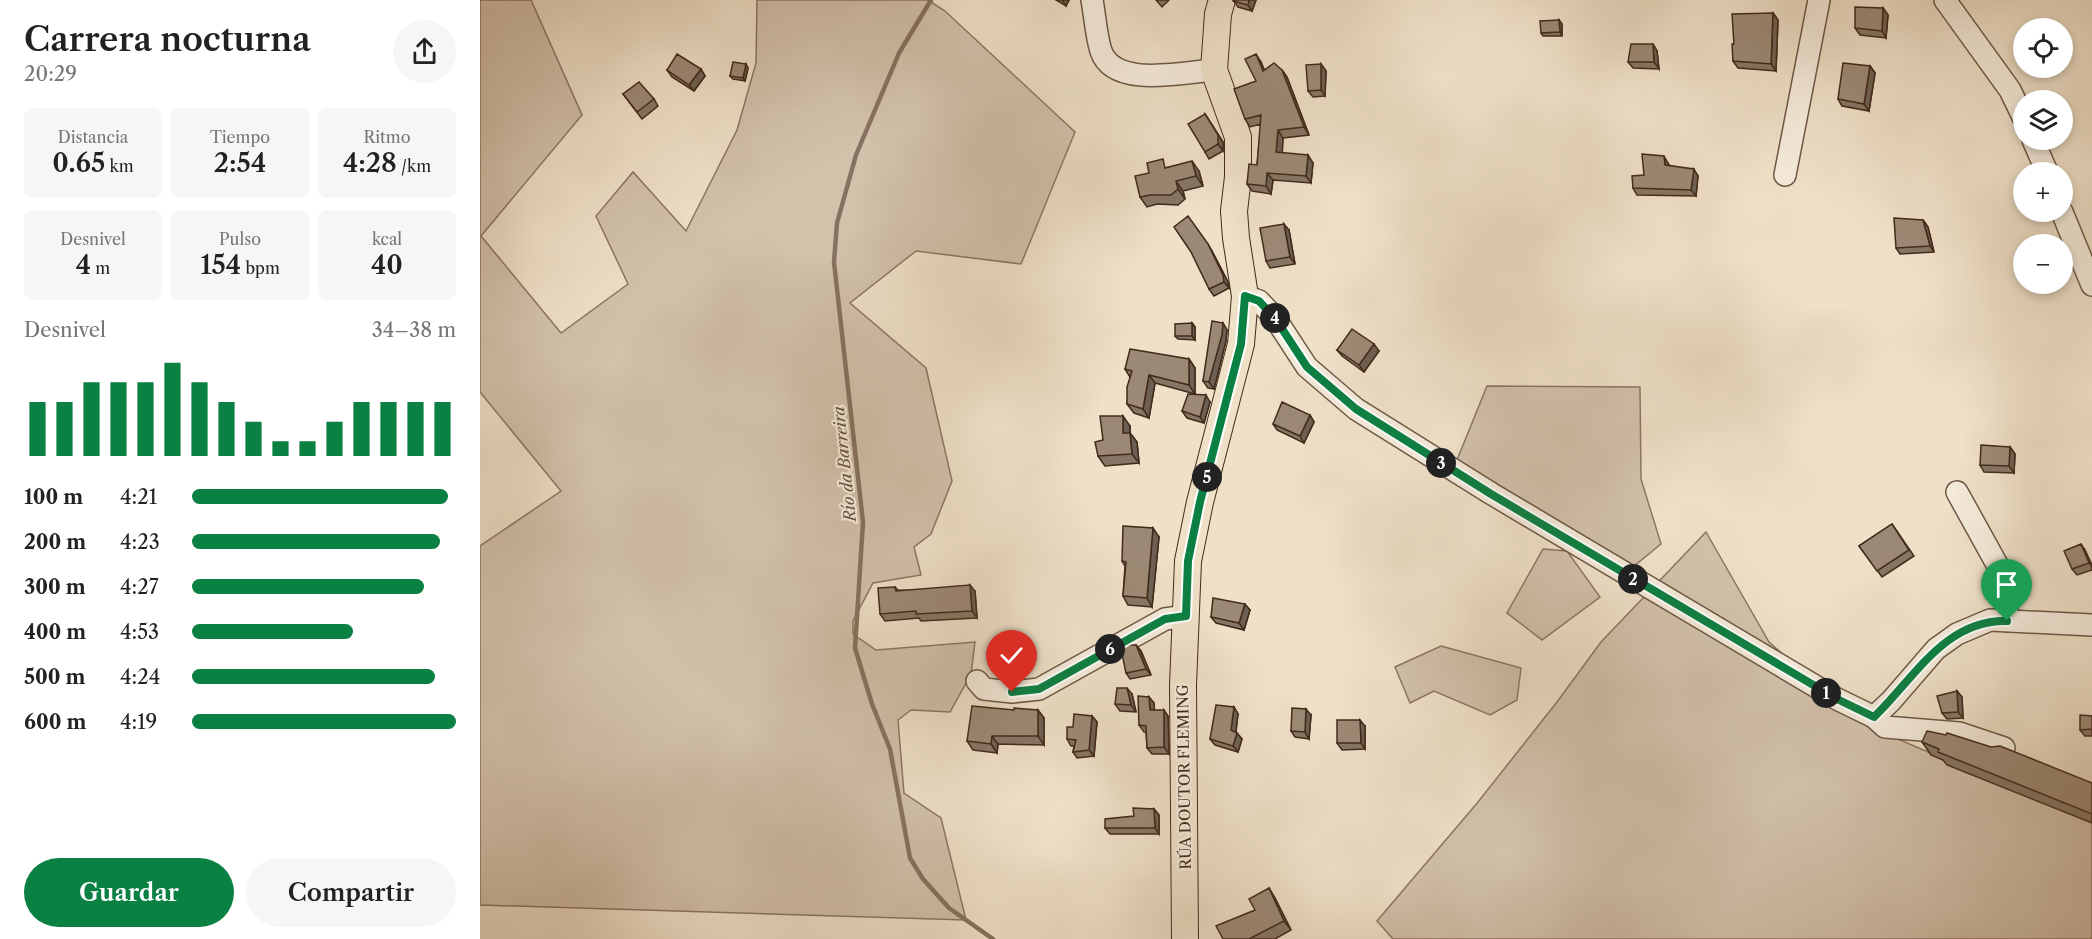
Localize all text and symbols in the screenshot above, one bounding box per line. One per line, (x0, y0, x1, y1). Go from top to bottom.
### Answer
map controls (2013, 18, 2073, 294)
button: locate (2013, 18, 2073, 78)
text: Carrera nocturna (24, 19, 311, 60)
button: share (393, 20, 456, 83)
text: 20:29 (24, 62, 77, 86)
button: layers (2013, 90, 2073, 150)
text: Distancia (58, 127, 128, 147)
text: Tiempo (210, 127, 270, 147)
text: Ritmo (364, 127, 410, 147)
text: 0.65 (52, 147, 105, 179)
text: 2:54 (214, 147, 266, 179)
text: 4:28 (343, 147, 397, 179)
text: km (105, 156, 134, 176)
text: /km (397, 156, 431, 176)
button: + (2013, 162, 2073, 222)
text: Desnivel (60, 229, 126, 249)
text: Pulso (219, 229, 261, 249)
text: kcal (372, 229, 402, 249)
button: − (2013, 234, 2073, 294)
text: 4 (76, 249, 91, 281)
text: 154 (200, 249, 241, 281)
text: 40 (371, 249, 403, 281)
text: m (91, 258, 110, 278)
text: bpm (241, 258, 280, 278)
pin: 4 (1260, 303, 1290, 333)
text: 4 (1270, 308, 1280, 328)
text: Desnivel (24, 318, 106, 342)
text: 34–38 m (372, 318, 456, 342)
water label: Río da Barreira (828, 405, 860, 525)
pin: 3 (1426, 448, 1456, 478)
text: 3 (1436, 453, 1446, 473)
pin: 5 (1192, 462, 1222, 492)
text: 5 (1203, 467, 1211, 487)
text: 100 m (24, 485, 83, 509)
text: 4:21 (120, 485, 157, 509)
text: 200 m (24, 530, 86, 554)
text: 4:23 (120, 530, 160, 554)
pin (1981, 559, 2032, 621)
pin: 2 (1618, 564, 1648, 594)
icon: arrive (1990, 568, 2023, 601)
text: 2 (1628, 569, 1638, 589)
text: 300 m (24, 575, 86, 599)
text: 4:27 (120, 575, 159, 599)
text: 400 m (24, 620, 86, 644)
text: 4:53 (120, 620, 159, 644)
pin (986, 630, 1037, 692)
pin: 6 (1095, 634, 1125, 664)
icon: check (995, 639, 1028, 672)
text: 6 (1105, 639, 1115, 659)
text: 500 m (24, 665, 85, 689)
text: 4:24 (120, 665, 160, 689)
pin: 1 (1811, 678, 1841, 708)
text: 1 (1822, 683, 1830, 703)
street label: RÚA DOUTOR FLEMING (1173, 684, 1195, 870)
text: 600 m (24, 710, 86, 734)
text: 4:19 (120, 710, 157, 734)
button: Guardar (24, 858, 234, 927)
button: Compartir (246, 858, 456, 927)

